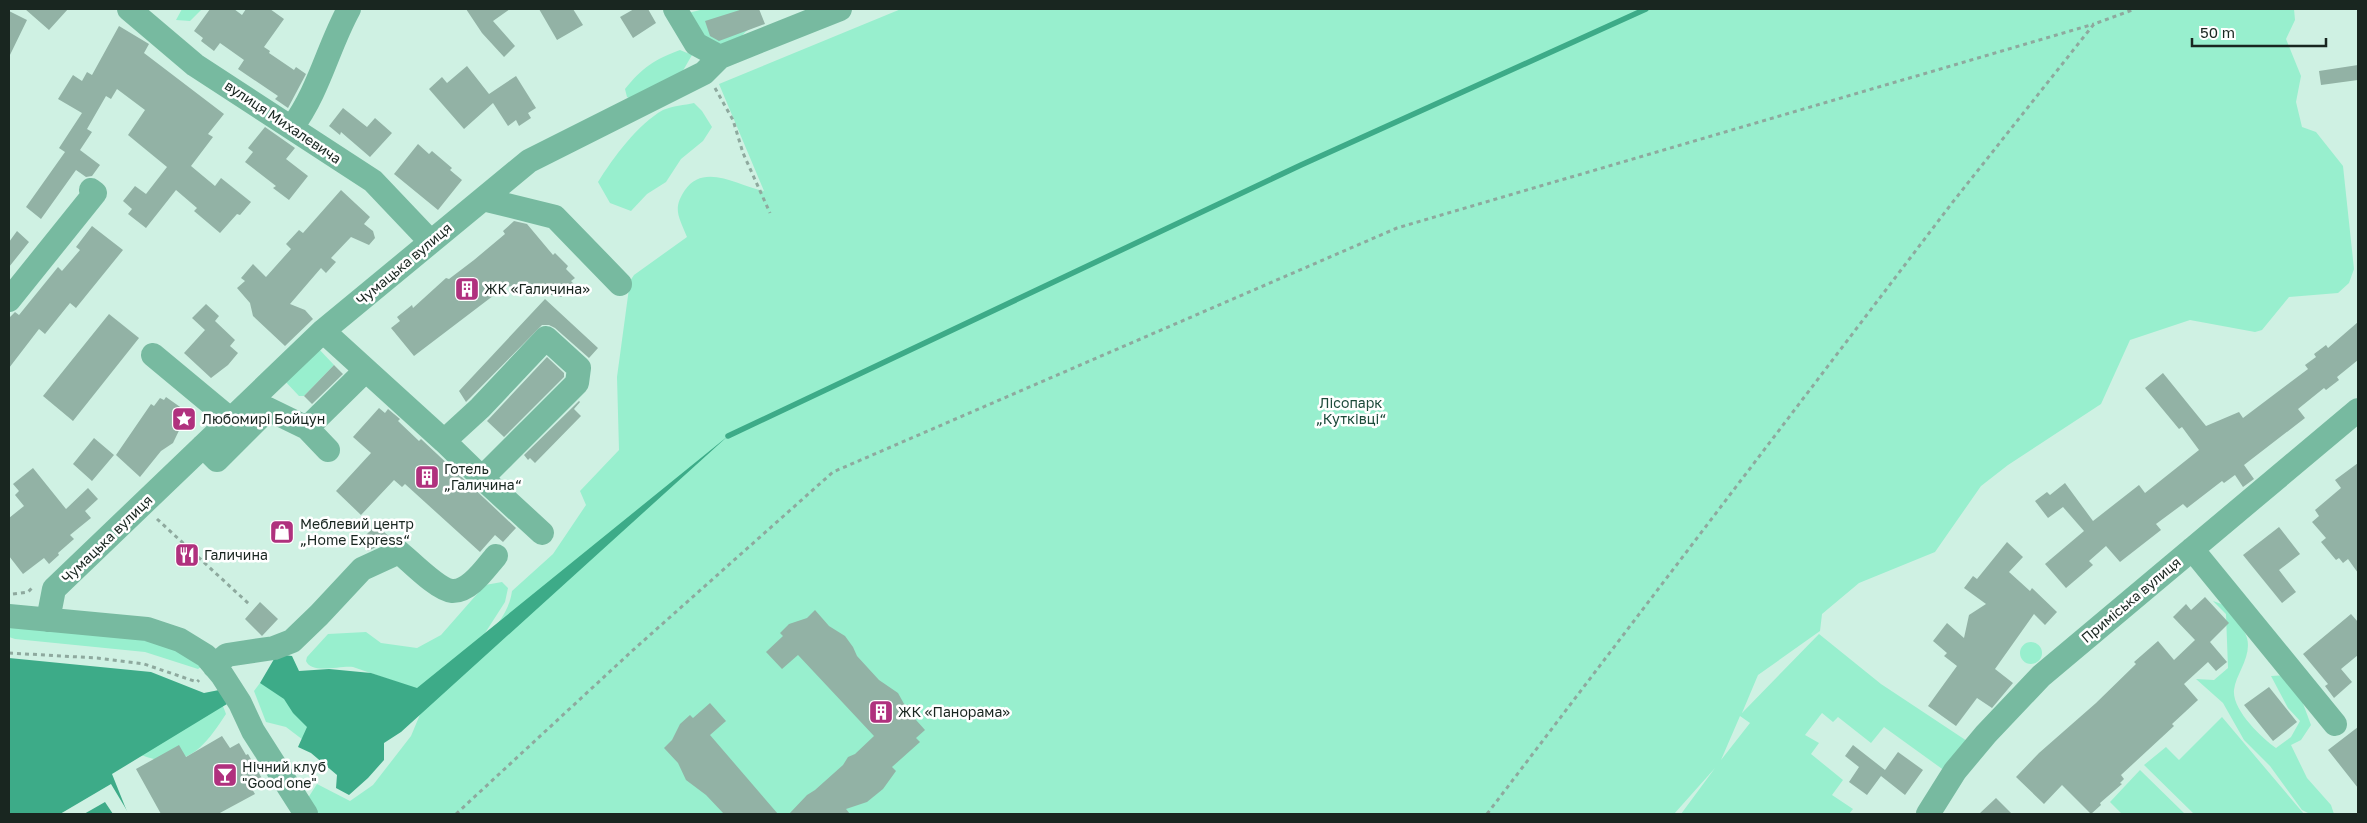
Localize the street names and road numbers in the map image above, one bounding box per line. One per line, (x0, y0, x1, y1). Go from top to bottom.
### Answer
street label: вулиця Михалевича (222, 76, 345, 167)
street label: Чумацька вулиця (353, 219, 455, 308)
street label: Чумацька вулиця (58, 491, 155, 586)
street label: Приміська вулиця (2078, 553, 2184, 646)

